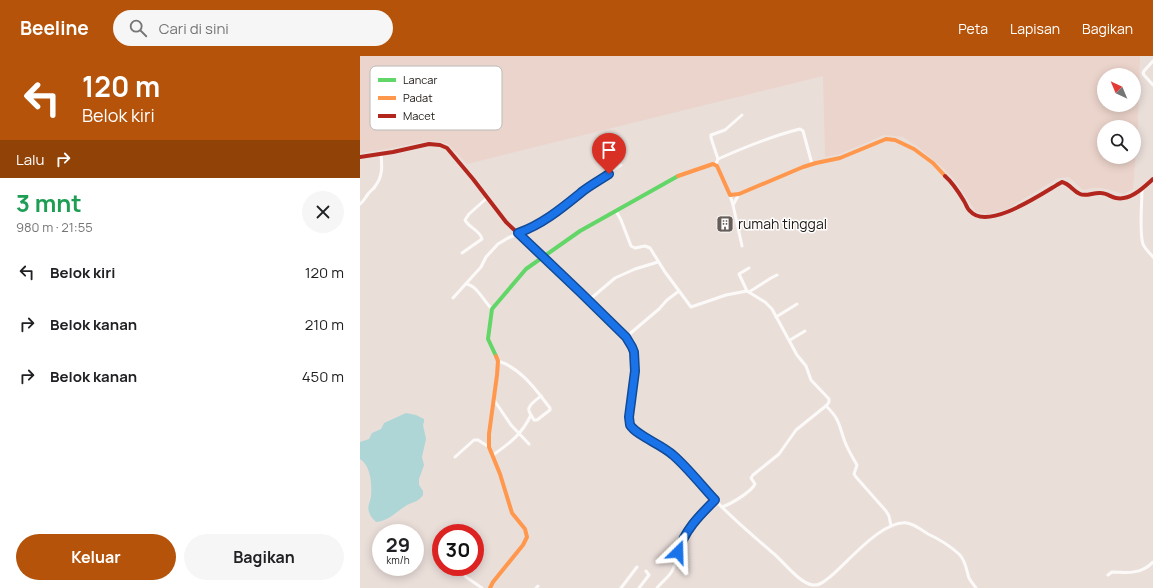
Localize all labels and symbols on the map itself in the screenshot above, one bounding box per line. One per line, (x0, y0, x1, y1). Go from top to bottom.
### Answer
legend (370, 66, 502, 130)
north arrow (1097, 68, 1141, 112)
text: Lancar (403, 72, 437, 87)
text: Padat (403, 90, 433, 105)
text: Macet (403, 108, 435, 123)
pin (592, 133, 626, 174)
building icon: rumah tinggal (715, 214, 735, 234)
place label: rumah tinggal (738, 214, 827, 233)
speed limit sign: 30 (432, 524, 484, 576)
position arrow (657, 531, 699, 573)

